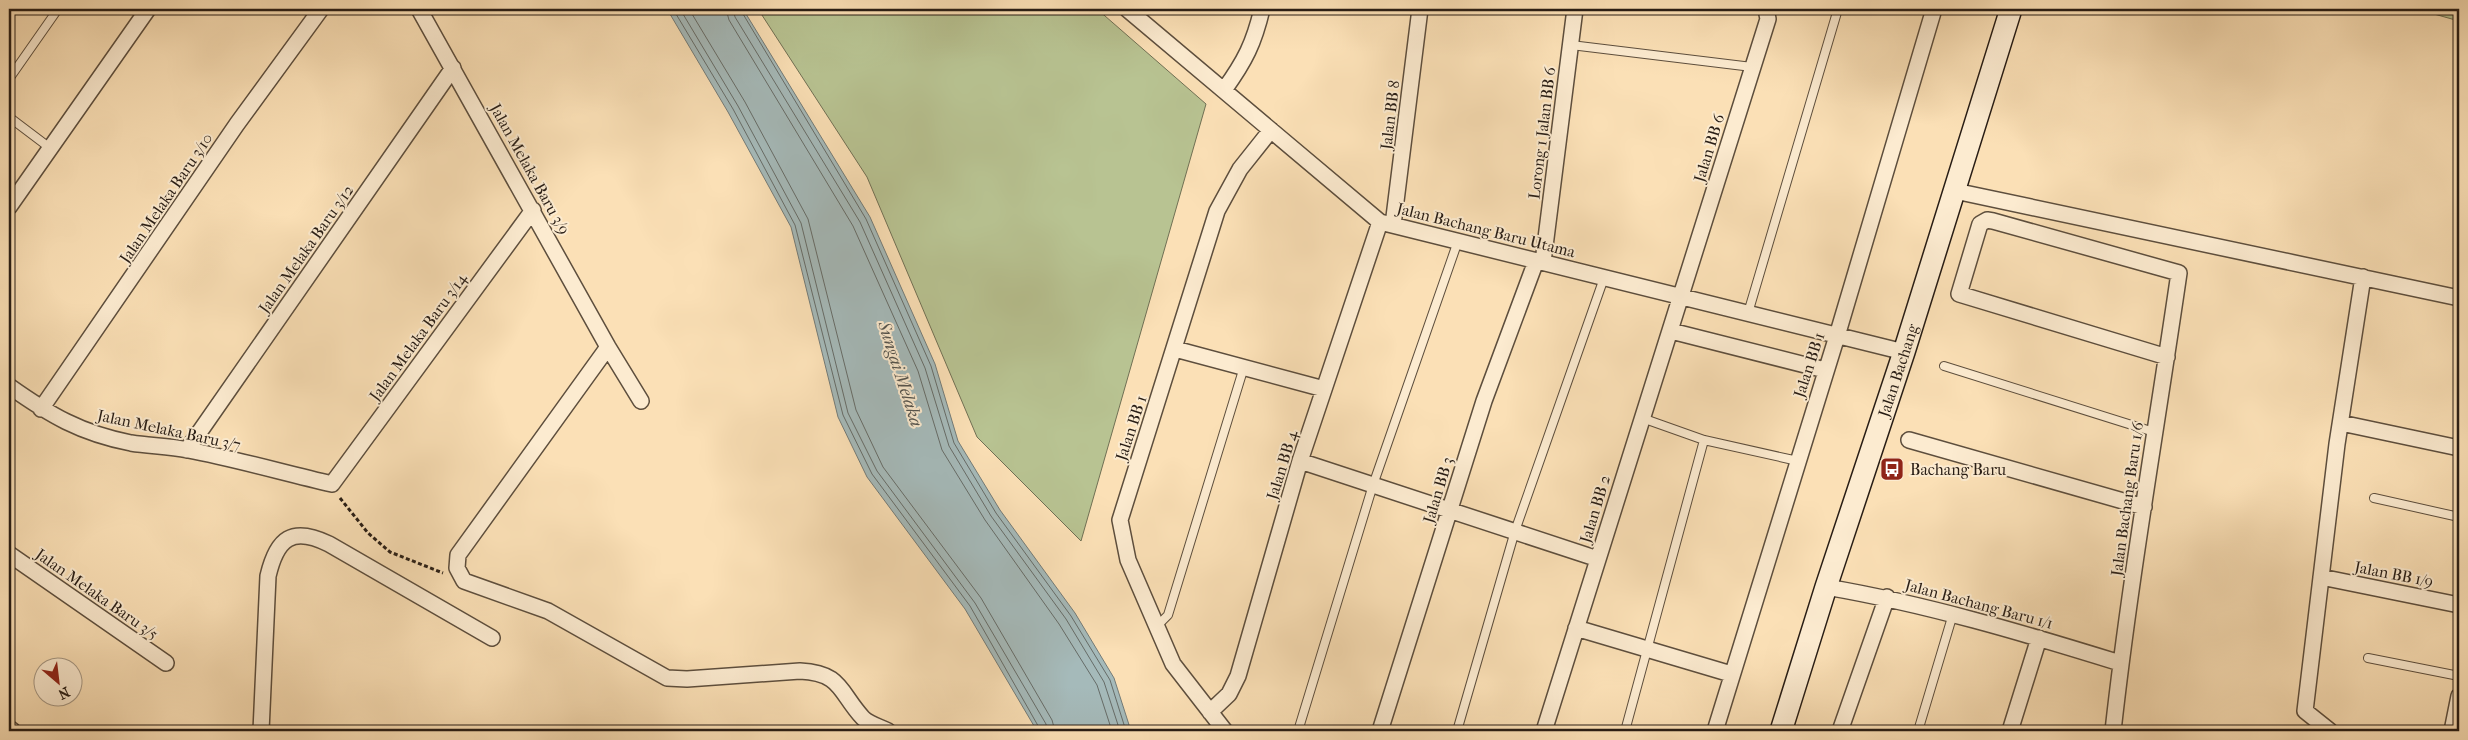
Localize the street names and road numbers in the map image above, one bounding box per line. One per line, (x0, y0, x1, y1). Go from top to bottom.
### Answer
street label: Lorong 1 Jalan BB 6 (1524, 65, 1560, 200)
street label: Jalan BB 8 (1376, 79, 1404, 153)
street label: Jalan Melaka Baru 3/9 (485, 98, 574, 238)
street label: Jalan BB 6 (1689, 111, 1728, 186)
street label: Jalan Melaka Baru 3/10 (114, 129, 217, 268)
street label: Jalan Melaka Baru 3/12 (253, 181, 357, 318)
street label: Jalan Bachang Baru Utama (1393, 198, 1578, 262)
street label: Jalan Melaka Baru 3/14 (364, 269, 471, 406)
street label: Jalan Bachang (1873, 321, 1922, 421)
street label: Jalan BB 1 (1789, 330, 1828, 402)
street label: Jalan BB 1 (1111, 393, 1150, 465)
street label: Jalan Melaka Baru 3/7 (94, 405, 243, 455)
street label: Jalan Bachang Baru 1/6 (2106, 420, 2147, 579)
street label: Jalan BB 4 (1262, 428, 1302, 504)
street label: Jalan BB 3 (1418, 455, 1457, 527)
street label: Jalan BB 2 (1575, 473, 1614, 547)
street label: Jalan Melaka Baru 3/5 (30, 543, 162, 643)
street label: Jalan BB 1/9 (2351, 557, 2435, 591)
street label: Jalan Bachang Baru 1/1 (1901, 575, 2055, 633)

